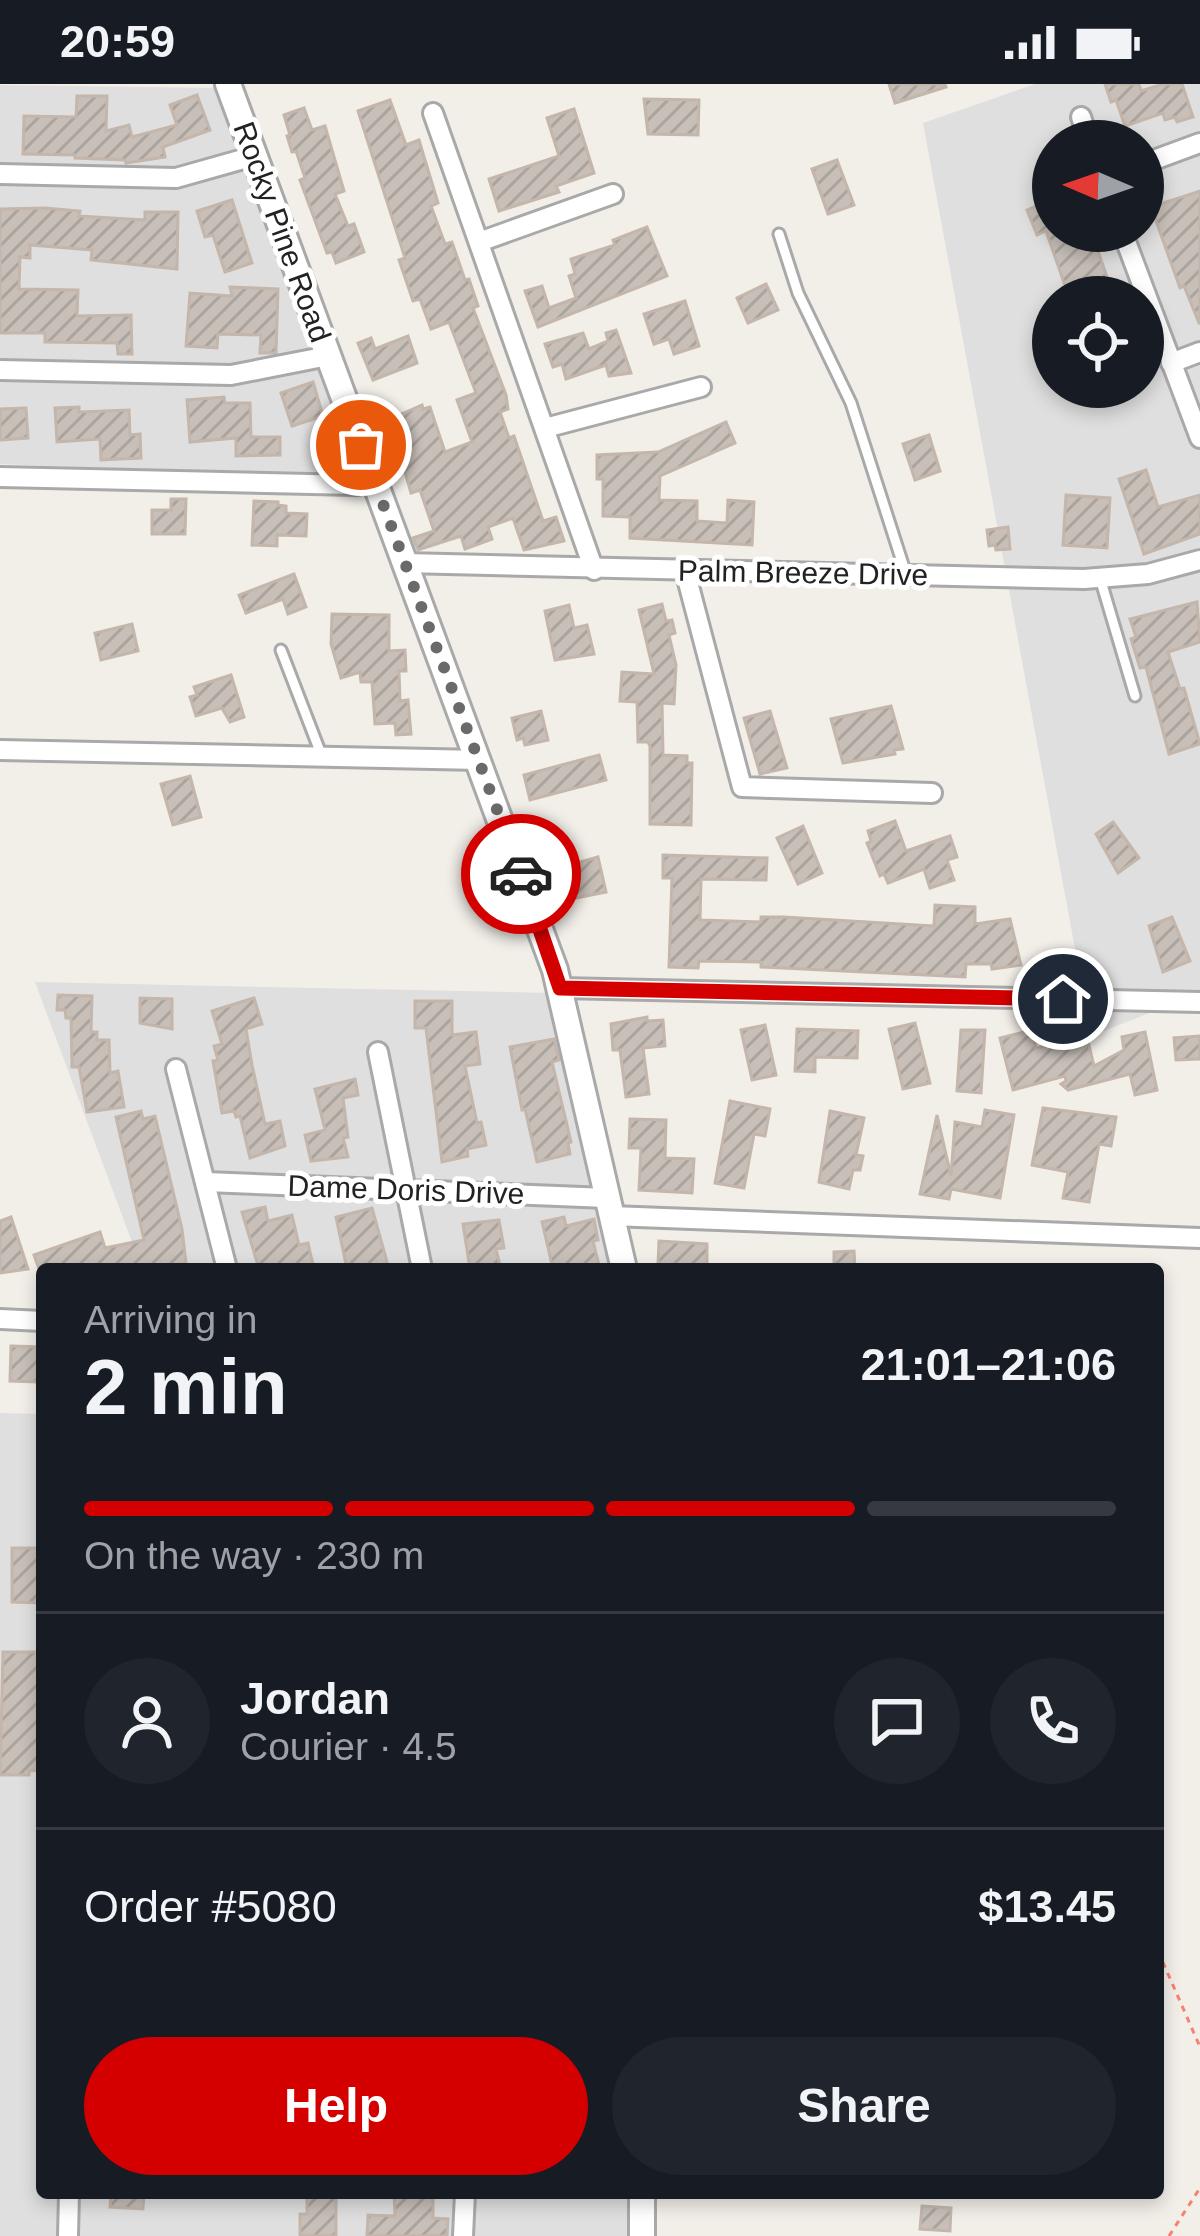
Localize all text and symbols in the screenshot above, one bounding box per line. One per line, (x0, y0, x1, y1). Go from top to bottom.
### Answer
text: 20:59 (60, 16, 175, 67)
street label: Rocky Pine Road (227, 117, 338, 346)
north arrow (1032, 120, 1164, 252)
map controls (1032, 120, 1164, 408)
button: locate (1032, 276, 1164, 408)
pin (310, 394, 412, 496)
icon: bag (328, 412, 394, 478)
street label: Palm Breeze Drive (678, 554, 928, 591)
courier (461, 814, 581, 934)
icon: car (488, 841, 554, 907)
pin (1012, 948, 1114, 1050)
icon: home (1030, 966, 1096, 1032)
street label: Dame Doris Drive (287, 1169, 525, 1210)
text: Arriving in (84, 1298, 257, 1341)
text: 21:01–21:06 (861, 1339, 1116, 1390)
text: 2 min (84, 1343, 288, 1431)
text: On the way · 230 m (84, 1534, 424, 1577)
button: person (84, 1658, 210, 1784)
button: chat (834, 1658, 960, 1784)
button: phone (990, 1658, 1116, 1784)
text: Jordan (240, 1673, 390, 1724)
text: Courier · 4.5 (240, 1725, 457, 1768)
text: Order #5080 (84, 1881, 337, 1932)
text: $13.45 (978, 1881, 1116, 1932)
button: Help (84, 2037, 588, 2175)
button: Share (612, 2037, 1116, 2175)

